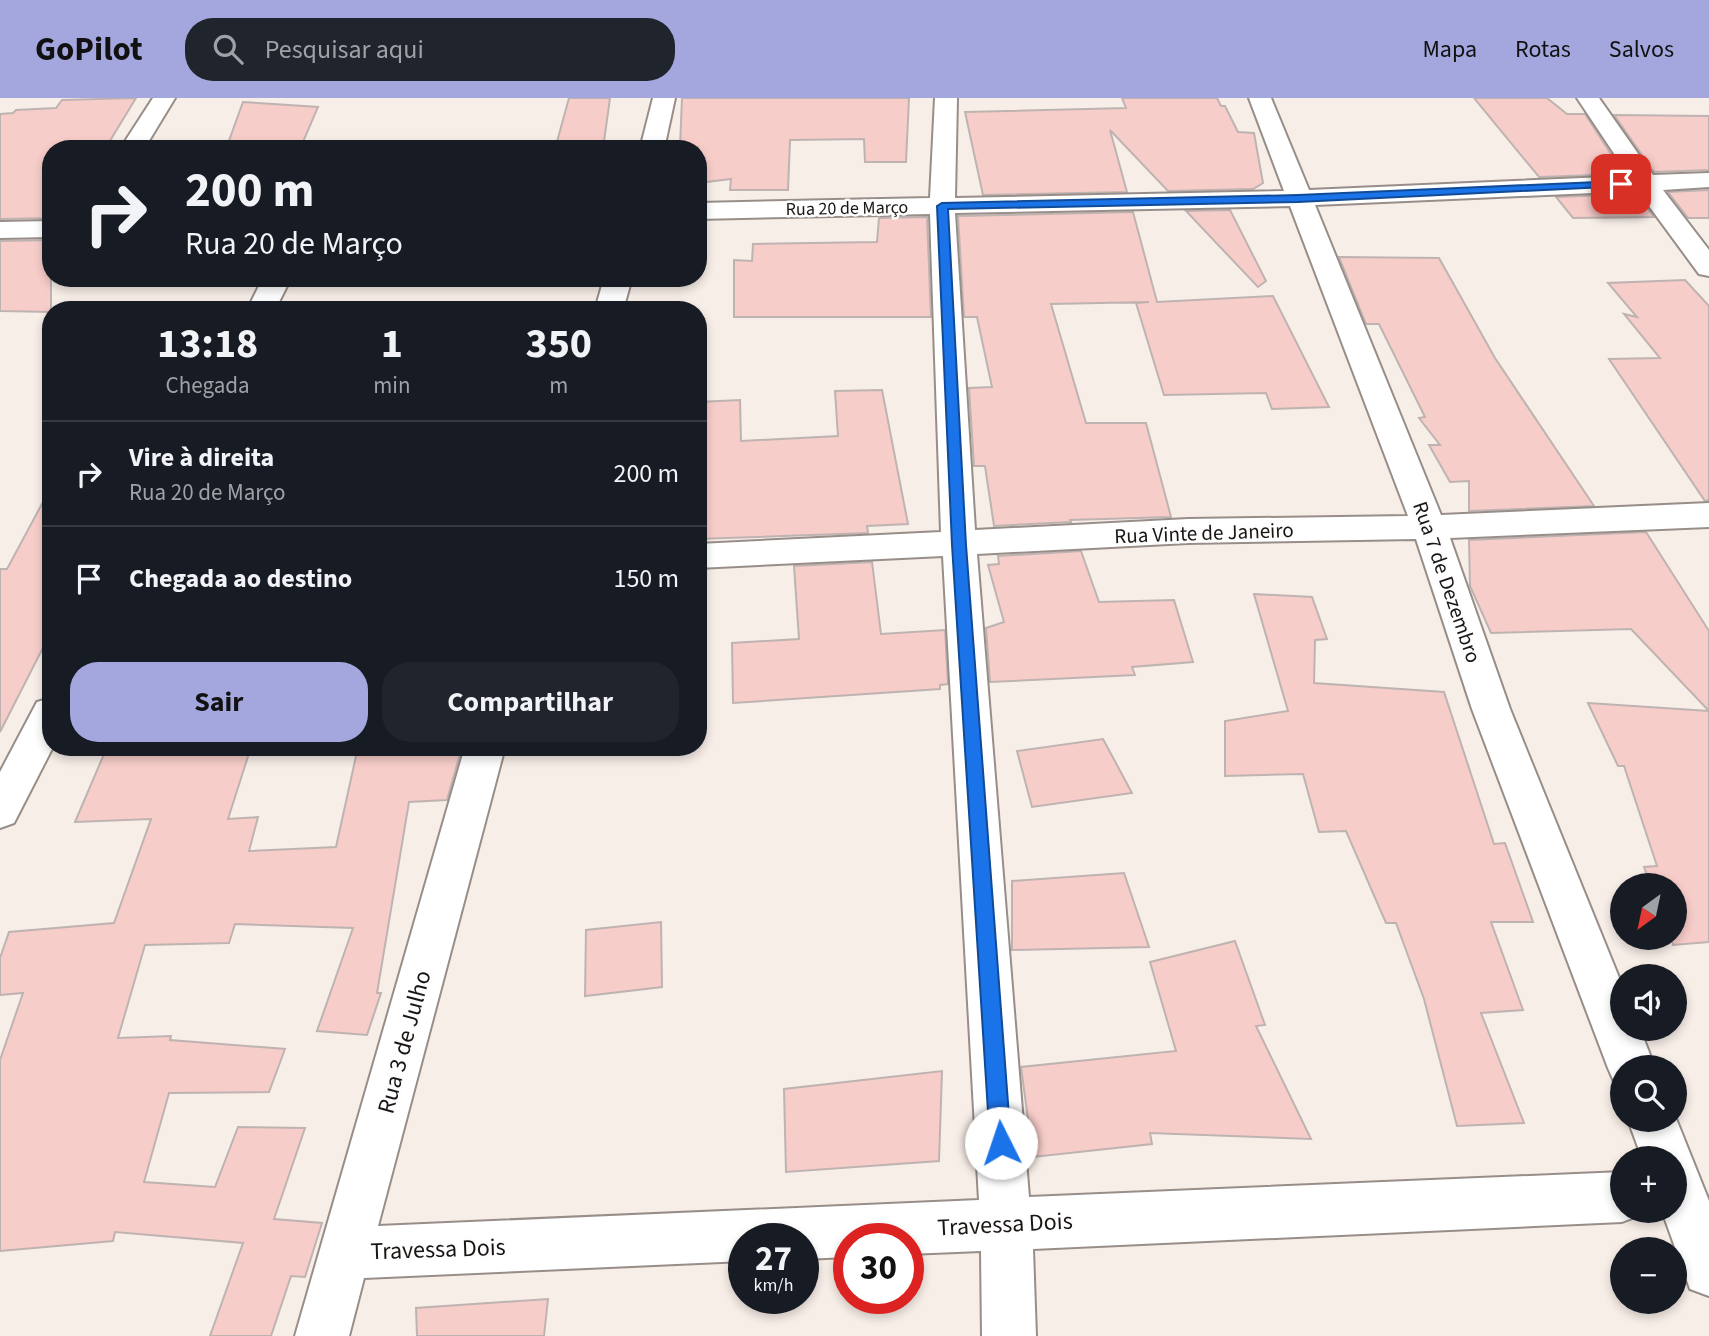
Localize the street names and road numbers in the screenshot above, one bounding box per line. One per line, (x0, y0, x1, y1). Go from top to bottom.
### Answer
street label: Rua 20 de Março (786, 195, 908, 222)
street label: Rua 7 de Dezembro (1405, 497, 1489, 667)
street label: Rua Vinte de Janeiro (1114, 515, 1294, 551)
street label: Rua 3 de Julho (369, 967, 440, 1118)
street label: Travessa Dois (937, 1203, 1074, 1246)
street label: Travessa Dois (370, 1230, 506, 1269)

